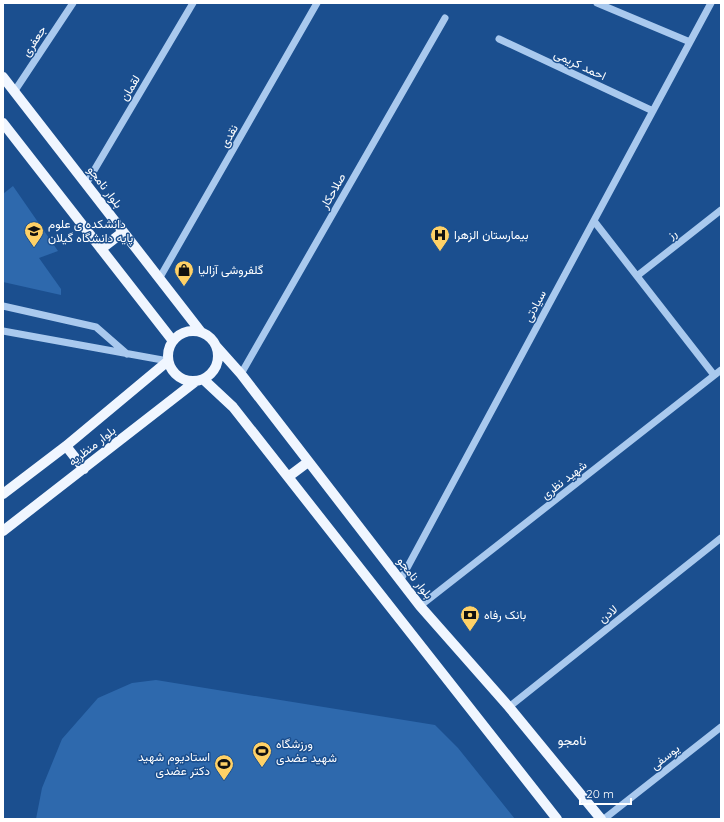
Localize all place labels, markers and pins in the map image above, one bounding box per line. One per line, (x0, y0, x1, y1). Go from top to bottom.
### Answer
place label: دانشکده ی علوم پایه دانشگاه گیلان (48, 216, 134, 246)
school or university icon: دانشکده ی علوم پایه دانشگاه گیلان (23, 220, 45, 248)
hospital icon: بیمارستان الزهرا (429, 224, 451, 252)
place label: بیمارستان الزهرا (454, 227, 529, 243)
shop icon: گلفروشی آزالیا (173, 259, 195, 287)
place label: گلفروشی آزالیا (198, 262, 263, 278)
bank icon: بانک رفاه (459, 604, 481, 632)
place label: بانک رفاه (484, 607, 526, 623)
place label: ورزشگاه شهید عضدی (276, 736, 337, 766)
sports icon: ورزشگاه شهید عضدی (251, 740, 273, 768)
place label: استادیوم شهید دکتر عضدی (138, 749, 210, 779)
sports icon: استادیوم شهید دکتر عضدی (213, 753, 235, 781)

